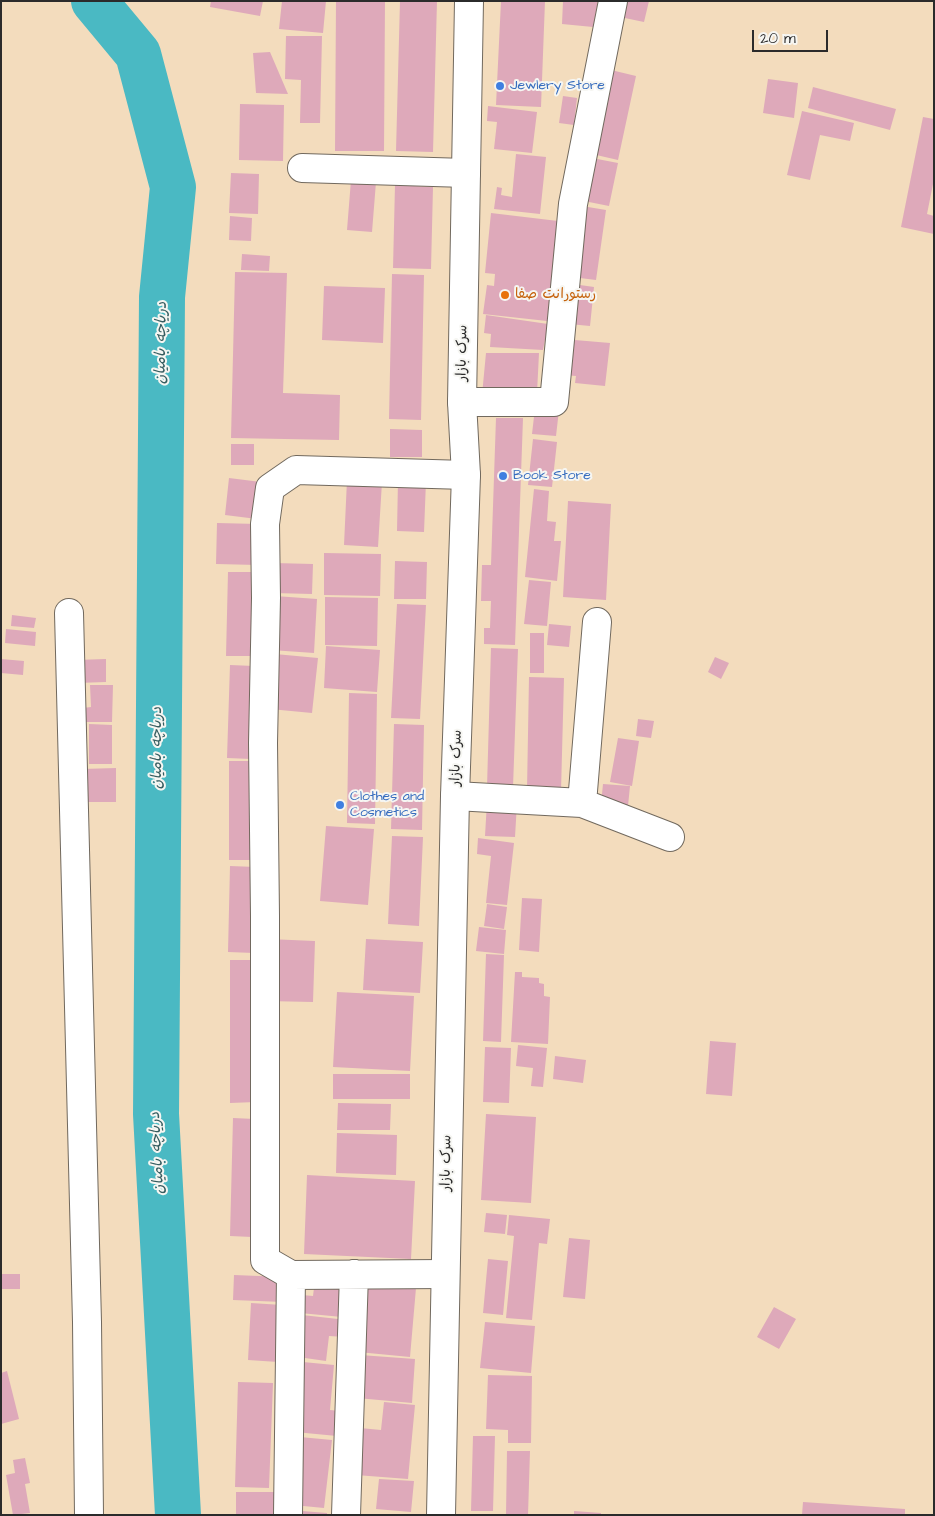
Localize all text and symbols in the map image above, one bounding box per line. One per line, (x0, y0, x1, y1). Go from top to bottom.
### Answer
scale bar (755, 20, 831, 52)
text: 20 m (760, 28, 796, 49)
place label: Jewlery Store (510, 78, 605, 94)
marker: Jewlery Store (494, 80, 506, 92)
place label: رستورانت صفا (515, 287, 596, 303)
marker: رستورانت صفا (499, 289, 511, 301)
water label: دریاچه بامیان (152, 302, 172, 384)
street label: سرک بازار (454, 325, 472, 381)
place label: Book Store (513, 468, 591, 484)
marker: Book Store (497, 470, 509, 482)
water label: دریاچه بامیان (149, 707, 167, 789)
street label: سرک بازار (448, 730, 466, 786)
place label: Clothes and Cosmetics (350, 789, 424, 822)
marker: Clothes and Cosmetics (334, 799, 346, 811)
water label: دریاچه بامیان (147, 1111, 169, 1195)
street label: سرک بازار (438, 1135, 456, 1191)

